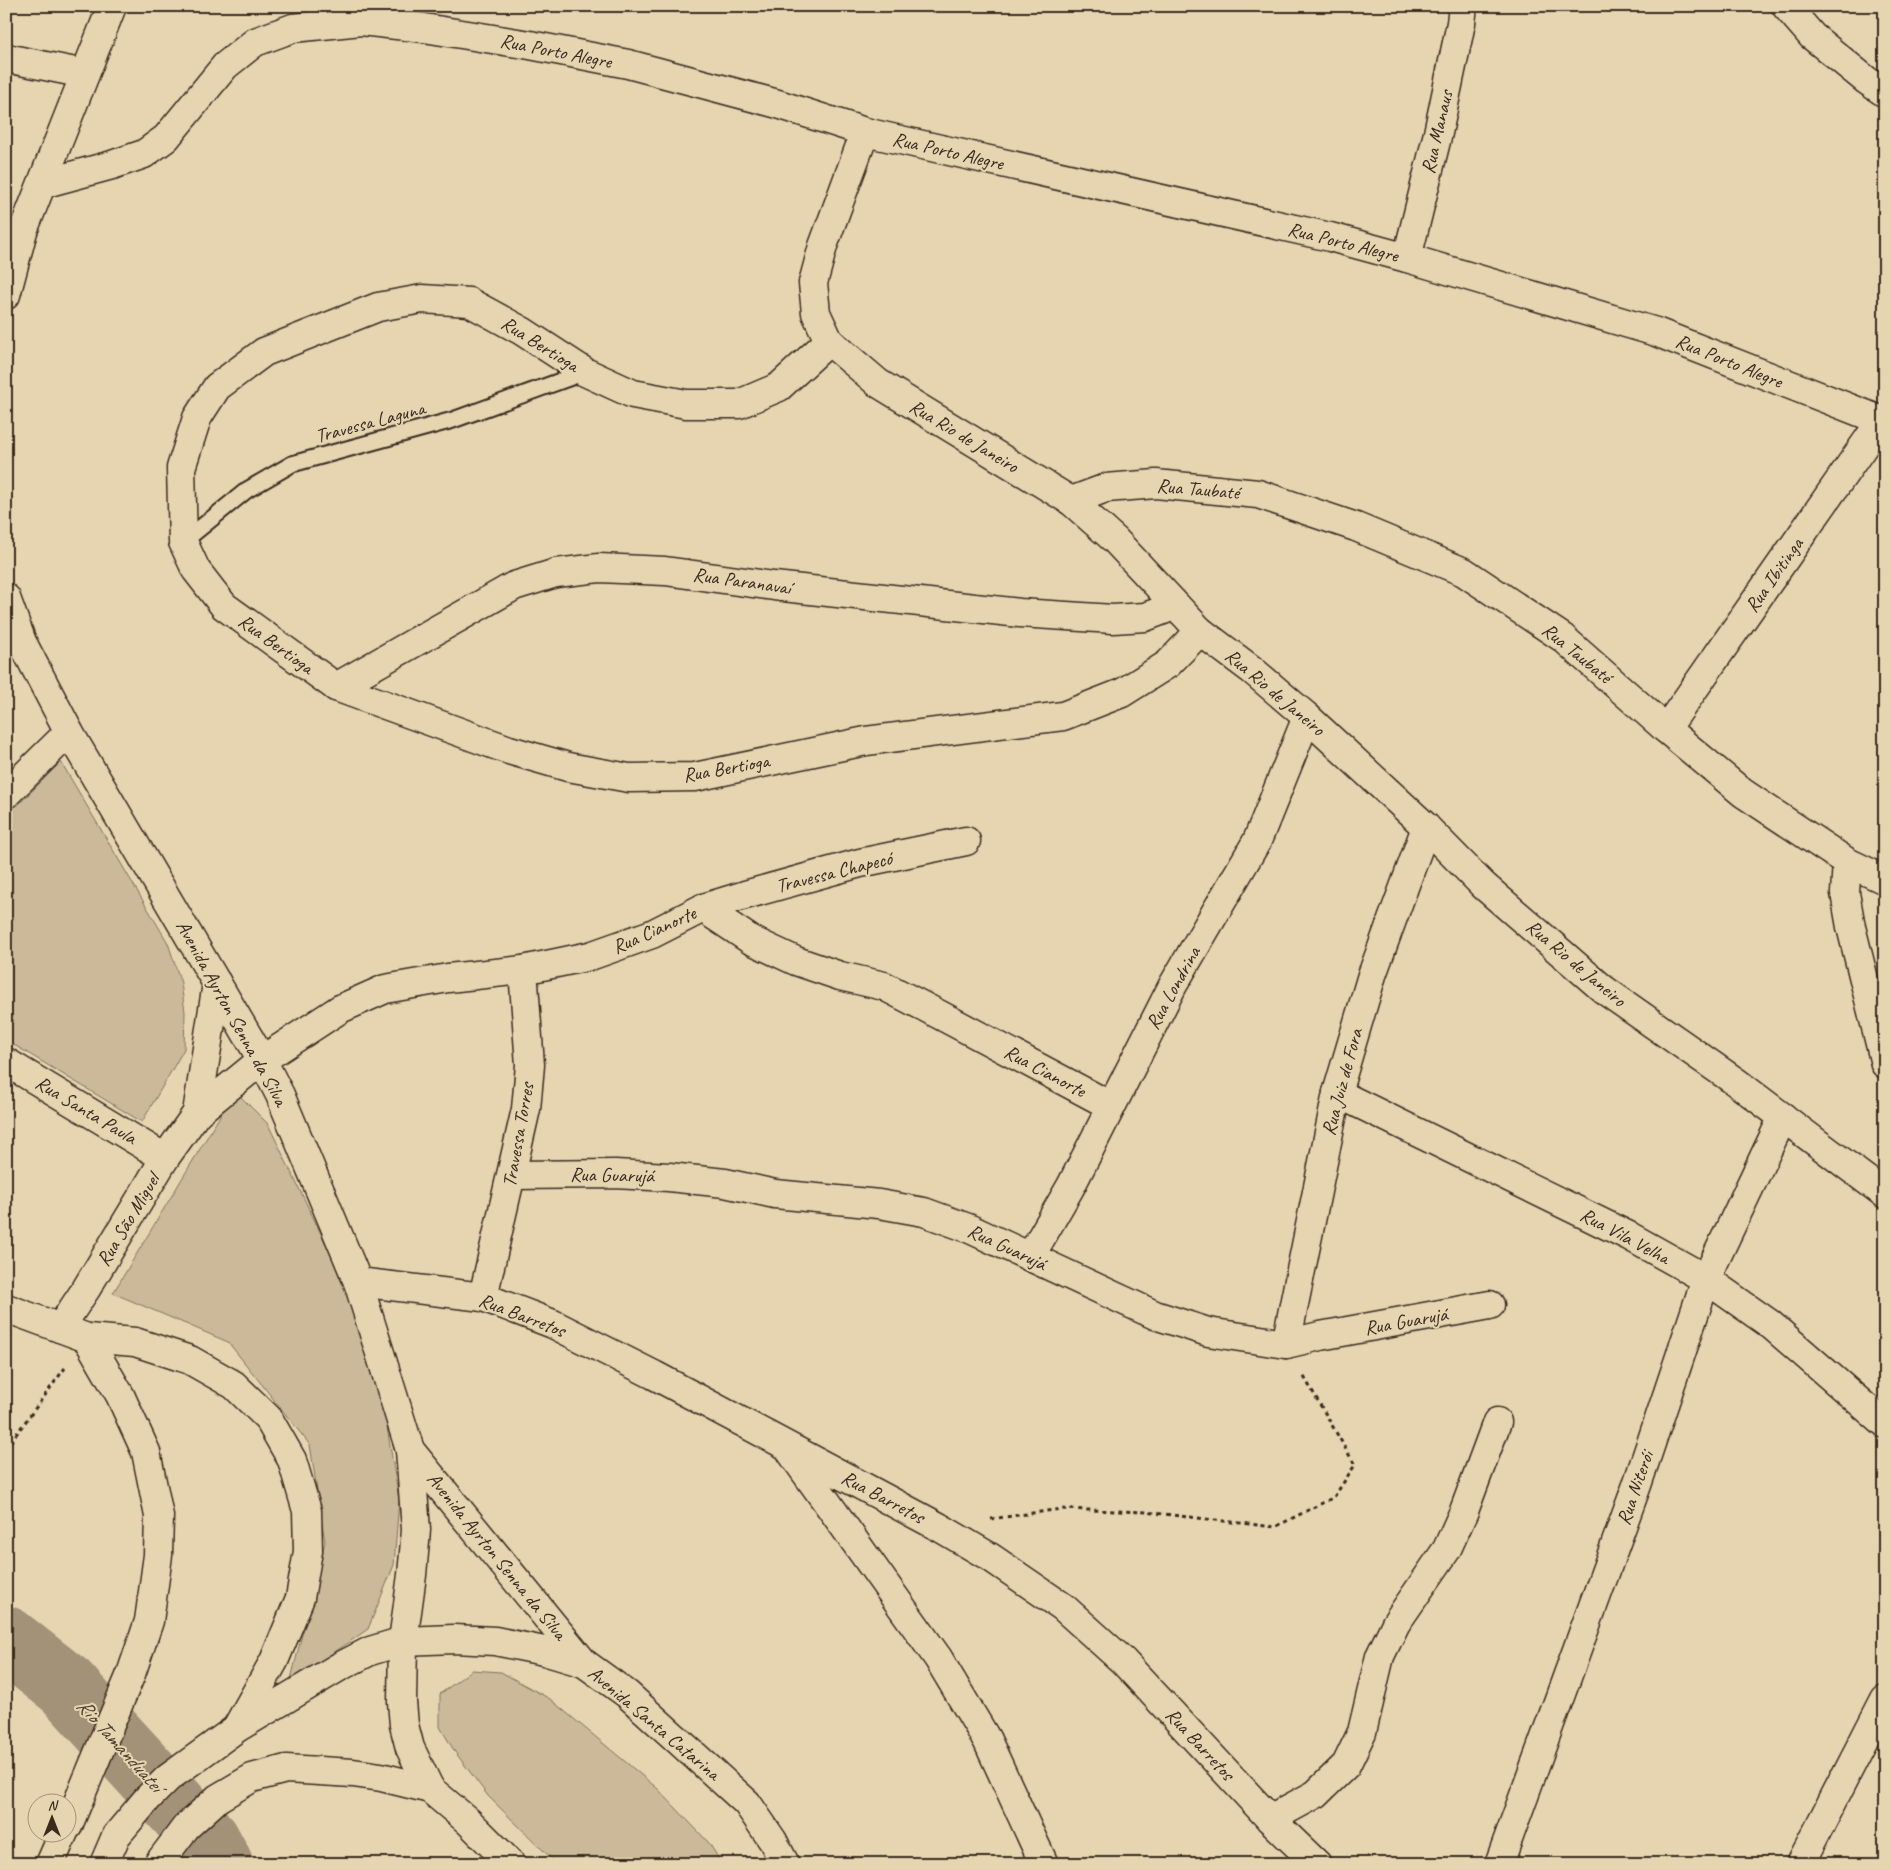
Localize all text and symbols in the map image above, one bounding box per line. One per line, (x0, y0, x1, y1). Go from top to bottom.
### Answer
street label: Rua Porto Alegre (498, 28, 615, 74)
street label: Rua Manaus (1415, 86, 1459, 176)
street label: Rua Porto Alegre (890, 126, 1007, 176)
street label: Rua Porto Alegre (1285, 216, 1402, 268)
street label: Rua Bertioga (496, 310, 585, 379)
street label: Rua Porto Alegre (1672, 328, 1787, 394)
street label: Rua Rio de Janeiro (905, 394, 1024, 479)
street label: Travessa Laguna (313, 395, 429, 449)
street label: Rua Taubaté (1156, 473, 1244, 505)
street label: Rua Ibitinga (1739, 531, 1810, 617)
street label: Rua Paranavaí (692, 562, 797, 601)
street label: Rua Bertioga (233, 608, 320, 681)
street label: Rua Taubaté (1537, 617, 1620, 691)
street label: Rua Rio de Janeiro (1220, 643, 1331, 742)
street label: Rua Bertioga (681, 748, 773, 788)
street label: Travessa Chapecó (773, 845, 897, 898)
street label: Rua Cianorte (608, 900, 701, 960)
street label: Rua Rio de Janeiro (1521, 914, 1632, 1013)
street label: Avenida Ayrton Senna da Silva (171, 916, 294, 1112)
street label: Rua Londrina (1140, 941, 1207, 1034)
street label: Rua Juiz de Fora (1316, 1025, 1369, 1138)
street label: Rua Cianorte (1000, 1039, 1091, 1104)
street label: Rua Santa Paula (31, 1070, 142, 1151)
street label: Travessa Torres (497, 1079, 540, 1189)
street label: Rua Guarujá (570, 1162, 656, 1188)
street label: Rua São Miguel (91, 1166, 167, 1271)
street label: Rua Vila Velha (1576, 1202, 1676, 1271)
street label: Rua Guarujá (964, 1218, 1052, 1277)
street label: Rua Barretos (475, 1287, 571, 1344)
street label: Rua Guarujá (1363, 1301, 1452, 1341)
street label: Rua Niterói (1611, 1446, 1660, 1528)
street label: Rua Barretos (837, 1465, 931, 1530)
street label: Avenida Ayrton Senna da Silva (422, 1467, 573, 1646)
street label: Avenida Santa Catarina (583, 1660, 727, 1787)
water label: Rio Tamanduateí (71, 1693, 173, 1802)
street label: Rua Barretos (1160, 1702, 1241, 1787)
north arrow (28, 1792, 78, 1842)
text: N (48, 1797, 59, 1814)

